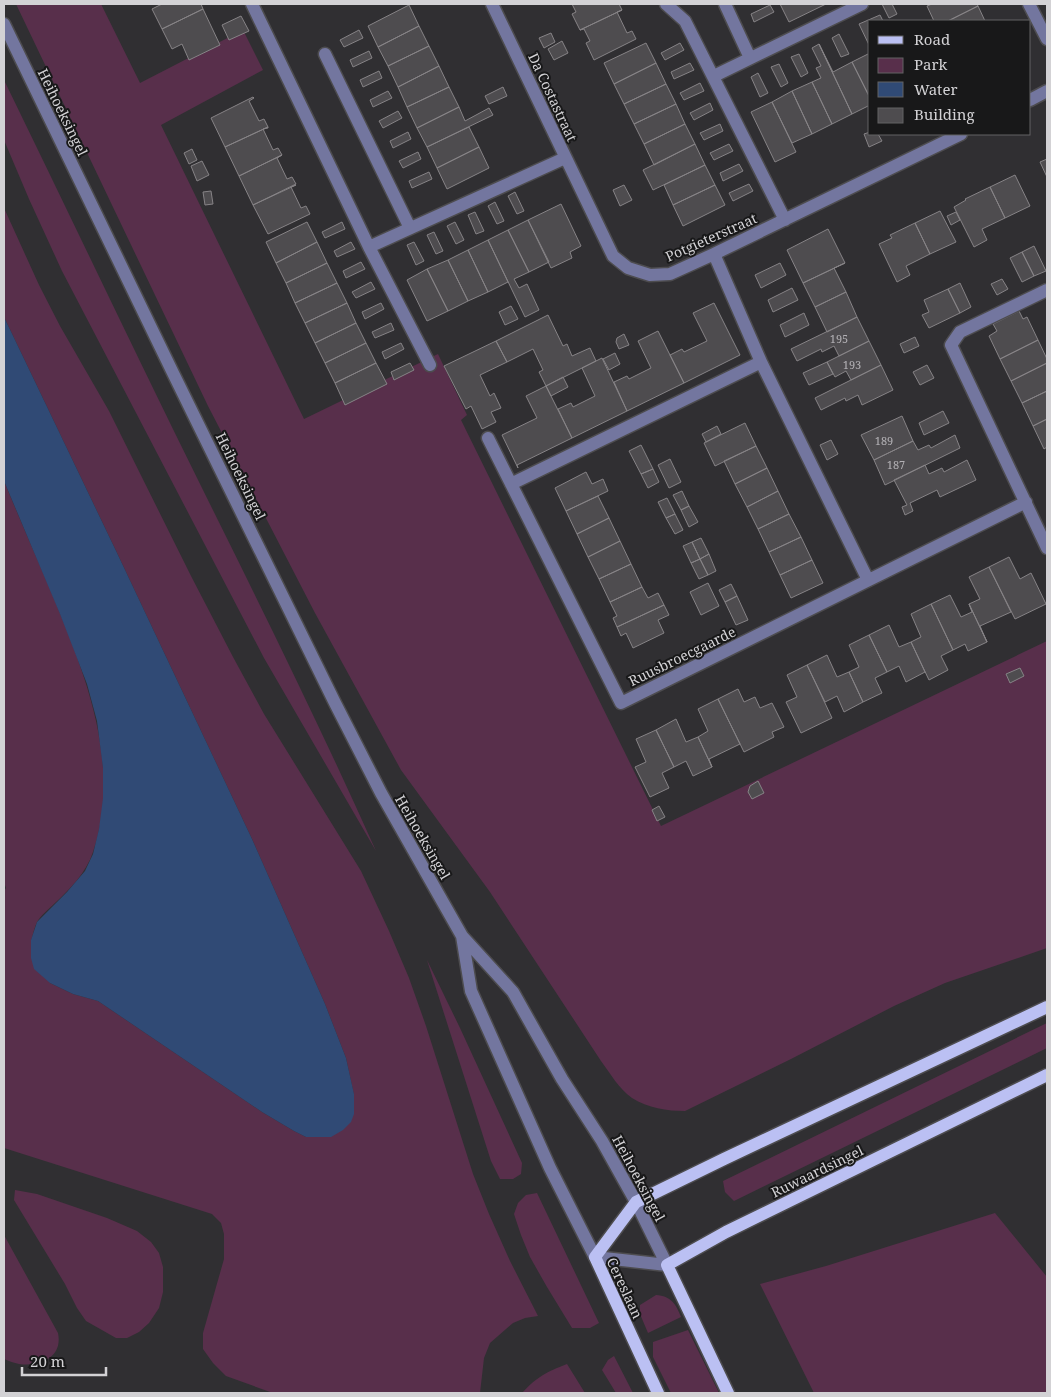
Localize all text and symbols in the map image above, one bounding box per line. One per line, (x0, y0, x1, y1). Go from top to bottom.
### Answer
legend (868, 20, 1031, 135)
text: Road (914, 29, 950, 49)
street label: Da Costastraat (524, 50, 582, 144)
text: Park (914, 54, 948, 74)
street label: Heihoeksingel (34, 65, 93, 159)
text: Water (914, 79, 957, 99)
text: Building (914, 104, 975, 124)
street label: Potgieterstraat (662, 208, 760, 266)
house number: 195 (830, 331, 848, 346)
house number: 193 (843, 357, 861, 372)
street label: Heihoeksingel (212, 429, 271, 523)
house number: 189 (875, 433, 893, 448)
house number: 187 (887, 457, 905, 472)
street label: Ruusbroecgaarde (625, 622, 739, 690)
street label: Heihoeksingel (391, 791, 455, 883)
street label: Heihoeksingel (608, 1132, 670, 1225)
street label: Ruwaardsingel (768, 1140, 867, 1202)
street label: Cereslaan (603, 1254, 647, 1322)
scale bar (22, 1344, 106, 1376)
text: 20 m (30, 1351, 65, 1371)

